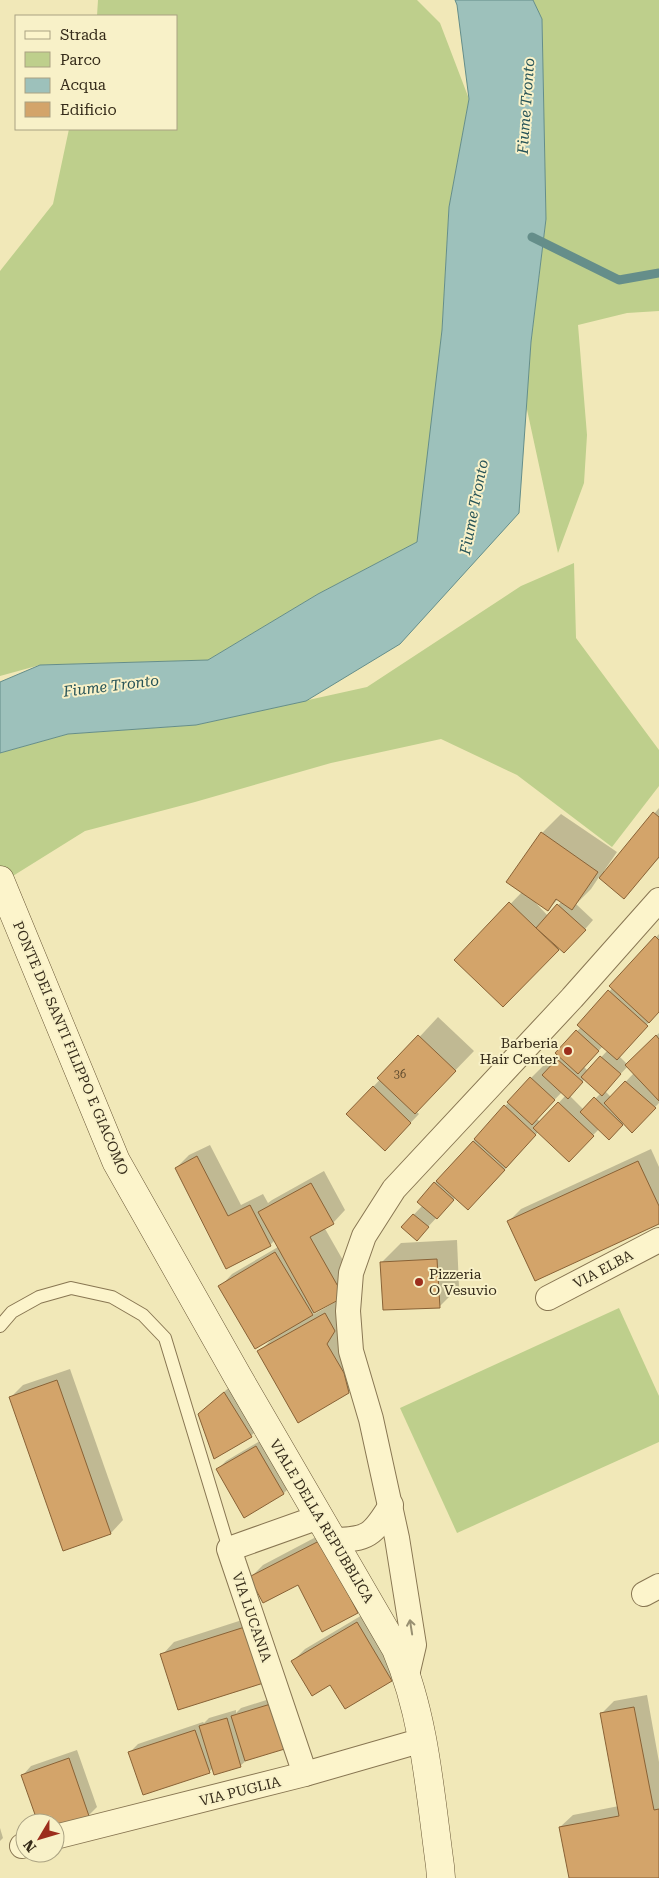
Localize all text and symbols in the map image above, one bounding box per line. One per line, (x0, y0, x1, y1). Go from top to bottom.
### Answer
legend (15, 15, 178, 130)
text: Strada (60, 26, 107, 44)
text: Parco (60, 51, 101, 69)
water label: Fiume Tronto (514, 57, 538, 156)
text: Acqua (60, 76, 106, 94)
text: Edificio (60, 101, 117, 119)
water label: Fiume Tronto (456, 458, 492, 557)
water label: Fiume Tronto (61, 671, 160, 701)
street label: PONTE DEI SANTI FILIPPO E GIACOMO (10, 919, 132, 1177)
place label: Barberia Hair Center (480, 1035, 558, 1067)
marker: Barberia Hair Center (562, 1045, 574, 1057)
house number: 36 (394, 1068, 406, 1081)
street label: VIA ELBA (571, 1247, 636, 1291)
place label: Pizzeria O Vesuvio (429, 1266, 497, 1298)
marker: Pizzeria O Vesuvio (413, 1276, 425, 1288)
street label: VIALE DELLA REPUBBLICA (267, 1436, 377, 1606)
street label: VIA LUCANIA (229, 1570, 275, 1664)
one-way arrow (406, 1620, 416, 1636)
street label: VIA PUGLIA (198, 1773, 282, 1809)
north arrow (15, 1813, 65, 1863)
text: N (20, 1837, 39, 1855)

